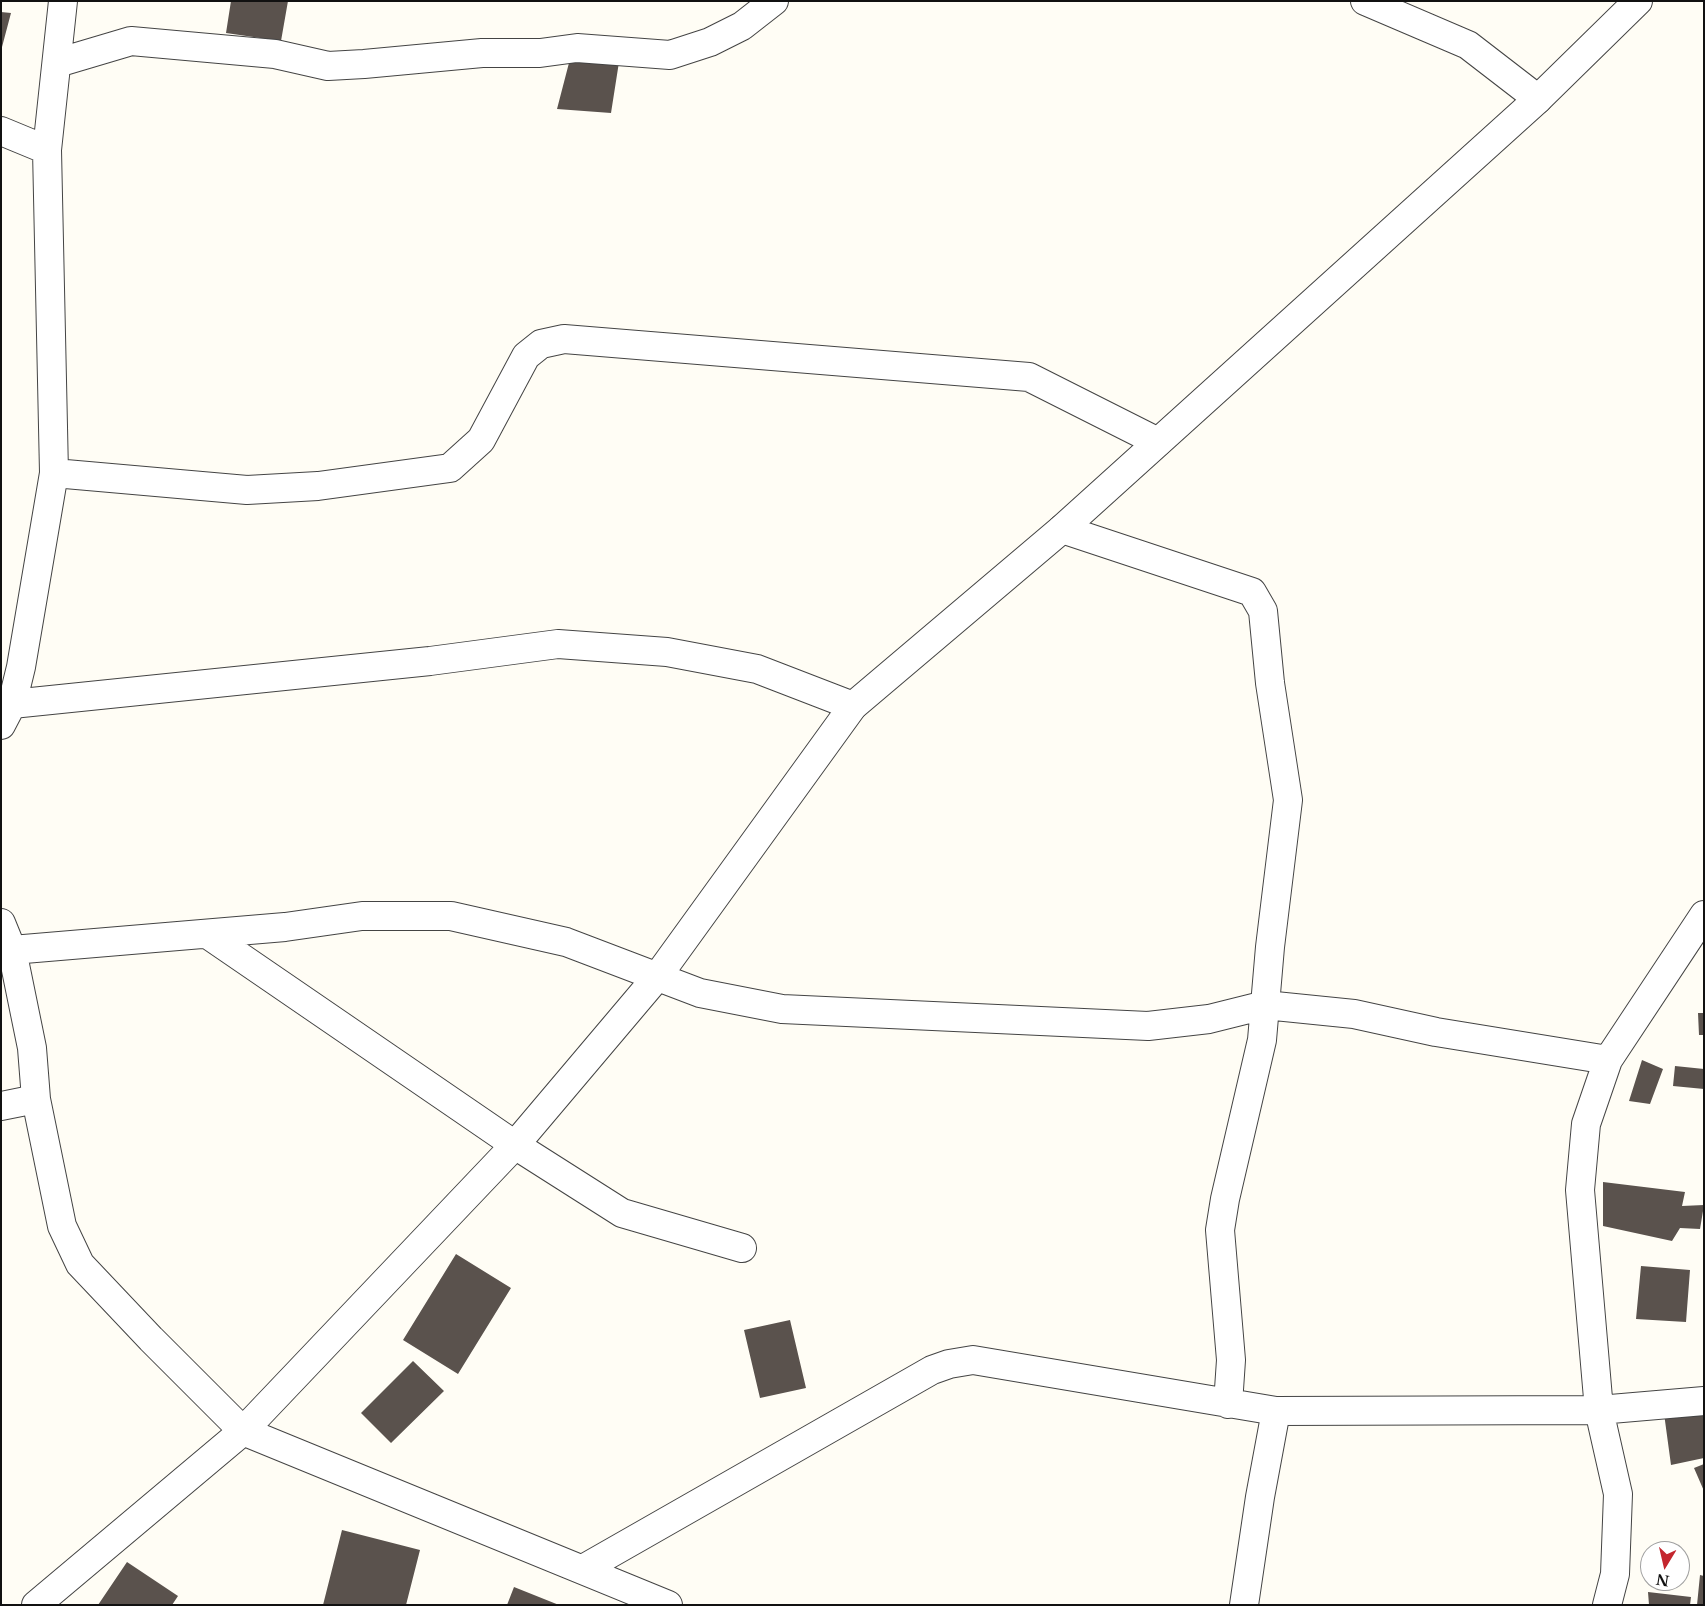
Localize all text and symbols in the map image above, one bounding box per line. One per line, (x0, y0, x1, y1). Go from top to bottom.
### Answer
north arrow (1640, 1541, 1690, 1591)
text: N (1655, 1570, 1671, 1590)

